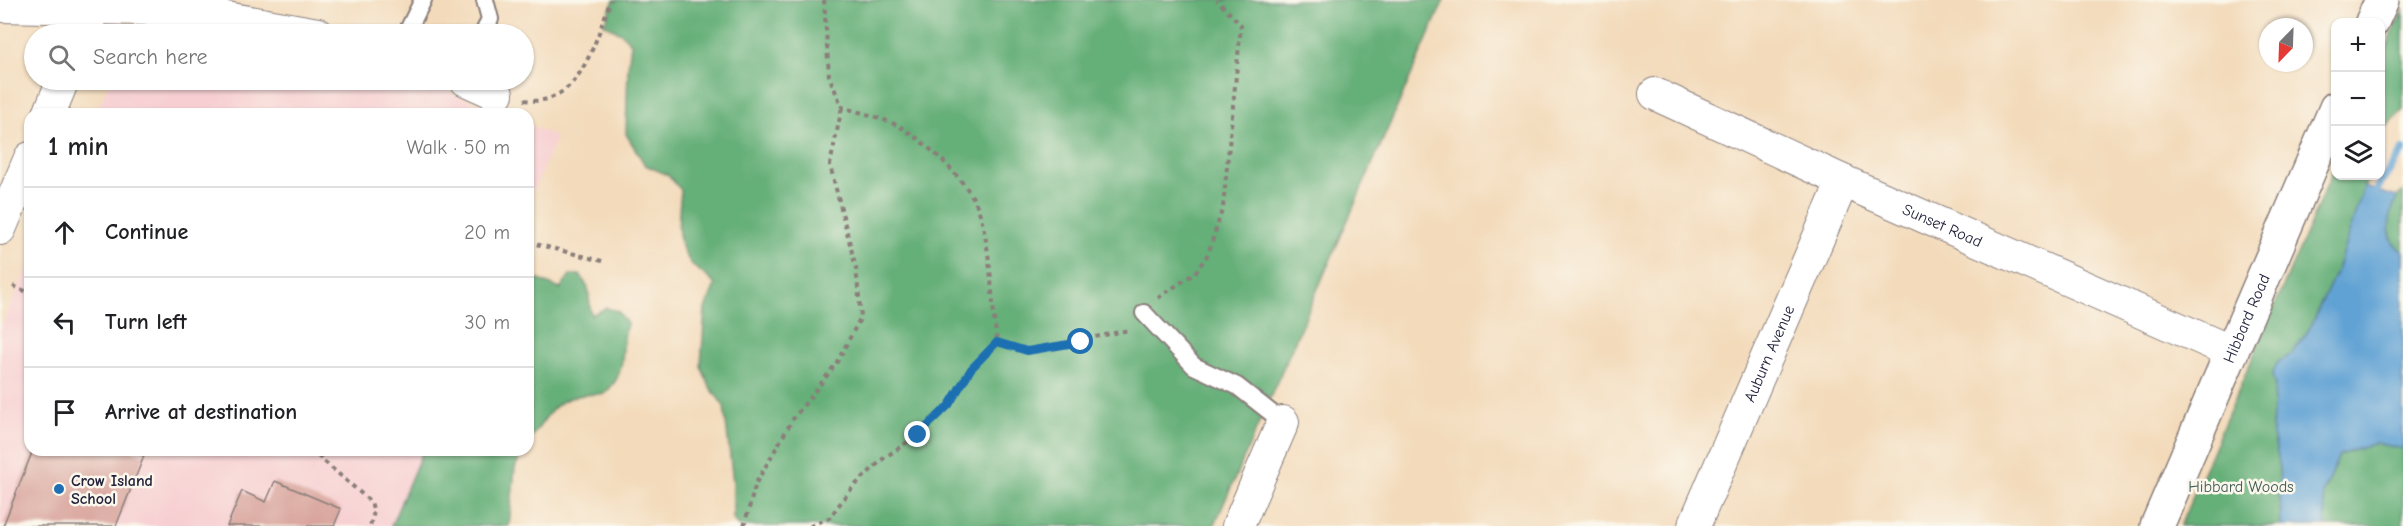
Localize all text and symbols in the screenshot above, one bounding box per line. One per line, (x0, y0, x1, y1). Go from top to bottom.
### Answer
north arrow (2259, 18, 2313, 72)
map controls (2331, 18, 2385, 180)
button: + (2331, 18, 2385, 72)
search box (24, 24, 534, 90)
icon: search (45, 41, 78, 74)
text: Search here (93, 44, 208, 70)
button: − (2331, 72, 2385, 126)
button: layers (2331, 126, 2385, 180)
text: 1 min (48, 132, 109, 162)
text: Walk · 50 m (407, 136, 510, 159)
street label: Sunset Road (1900, 200, 1985, 251)
icon: ahead (48, 216, 81, 249)
text: Continue (105, 219, 188, 245)
text: 20 m (464, 221, 510, 244)
street label: Hibbard Road (2220, 271, 2274, 366)
street label: Auburn Avenue (1741, 303, 1798, 405)
icon: left (48, 306, 81, 339)
text: Turn left (105, 309, 187, 335)
text: 30 m (464, 311, 510, 334)
route start (1067, 328, 1093, 354)
icon: arrive (48, 396, 81, 429)
text: Arrive at destination (105, 399, 297, 425)
route end (904, 421, 930, 447)
place label: Crow Island School (71, 472, 153, 508)
park label: Hibbard Woods (2188, 478, 2294, 496)
marker: Crow Island School (52, 482, 66, 496)

